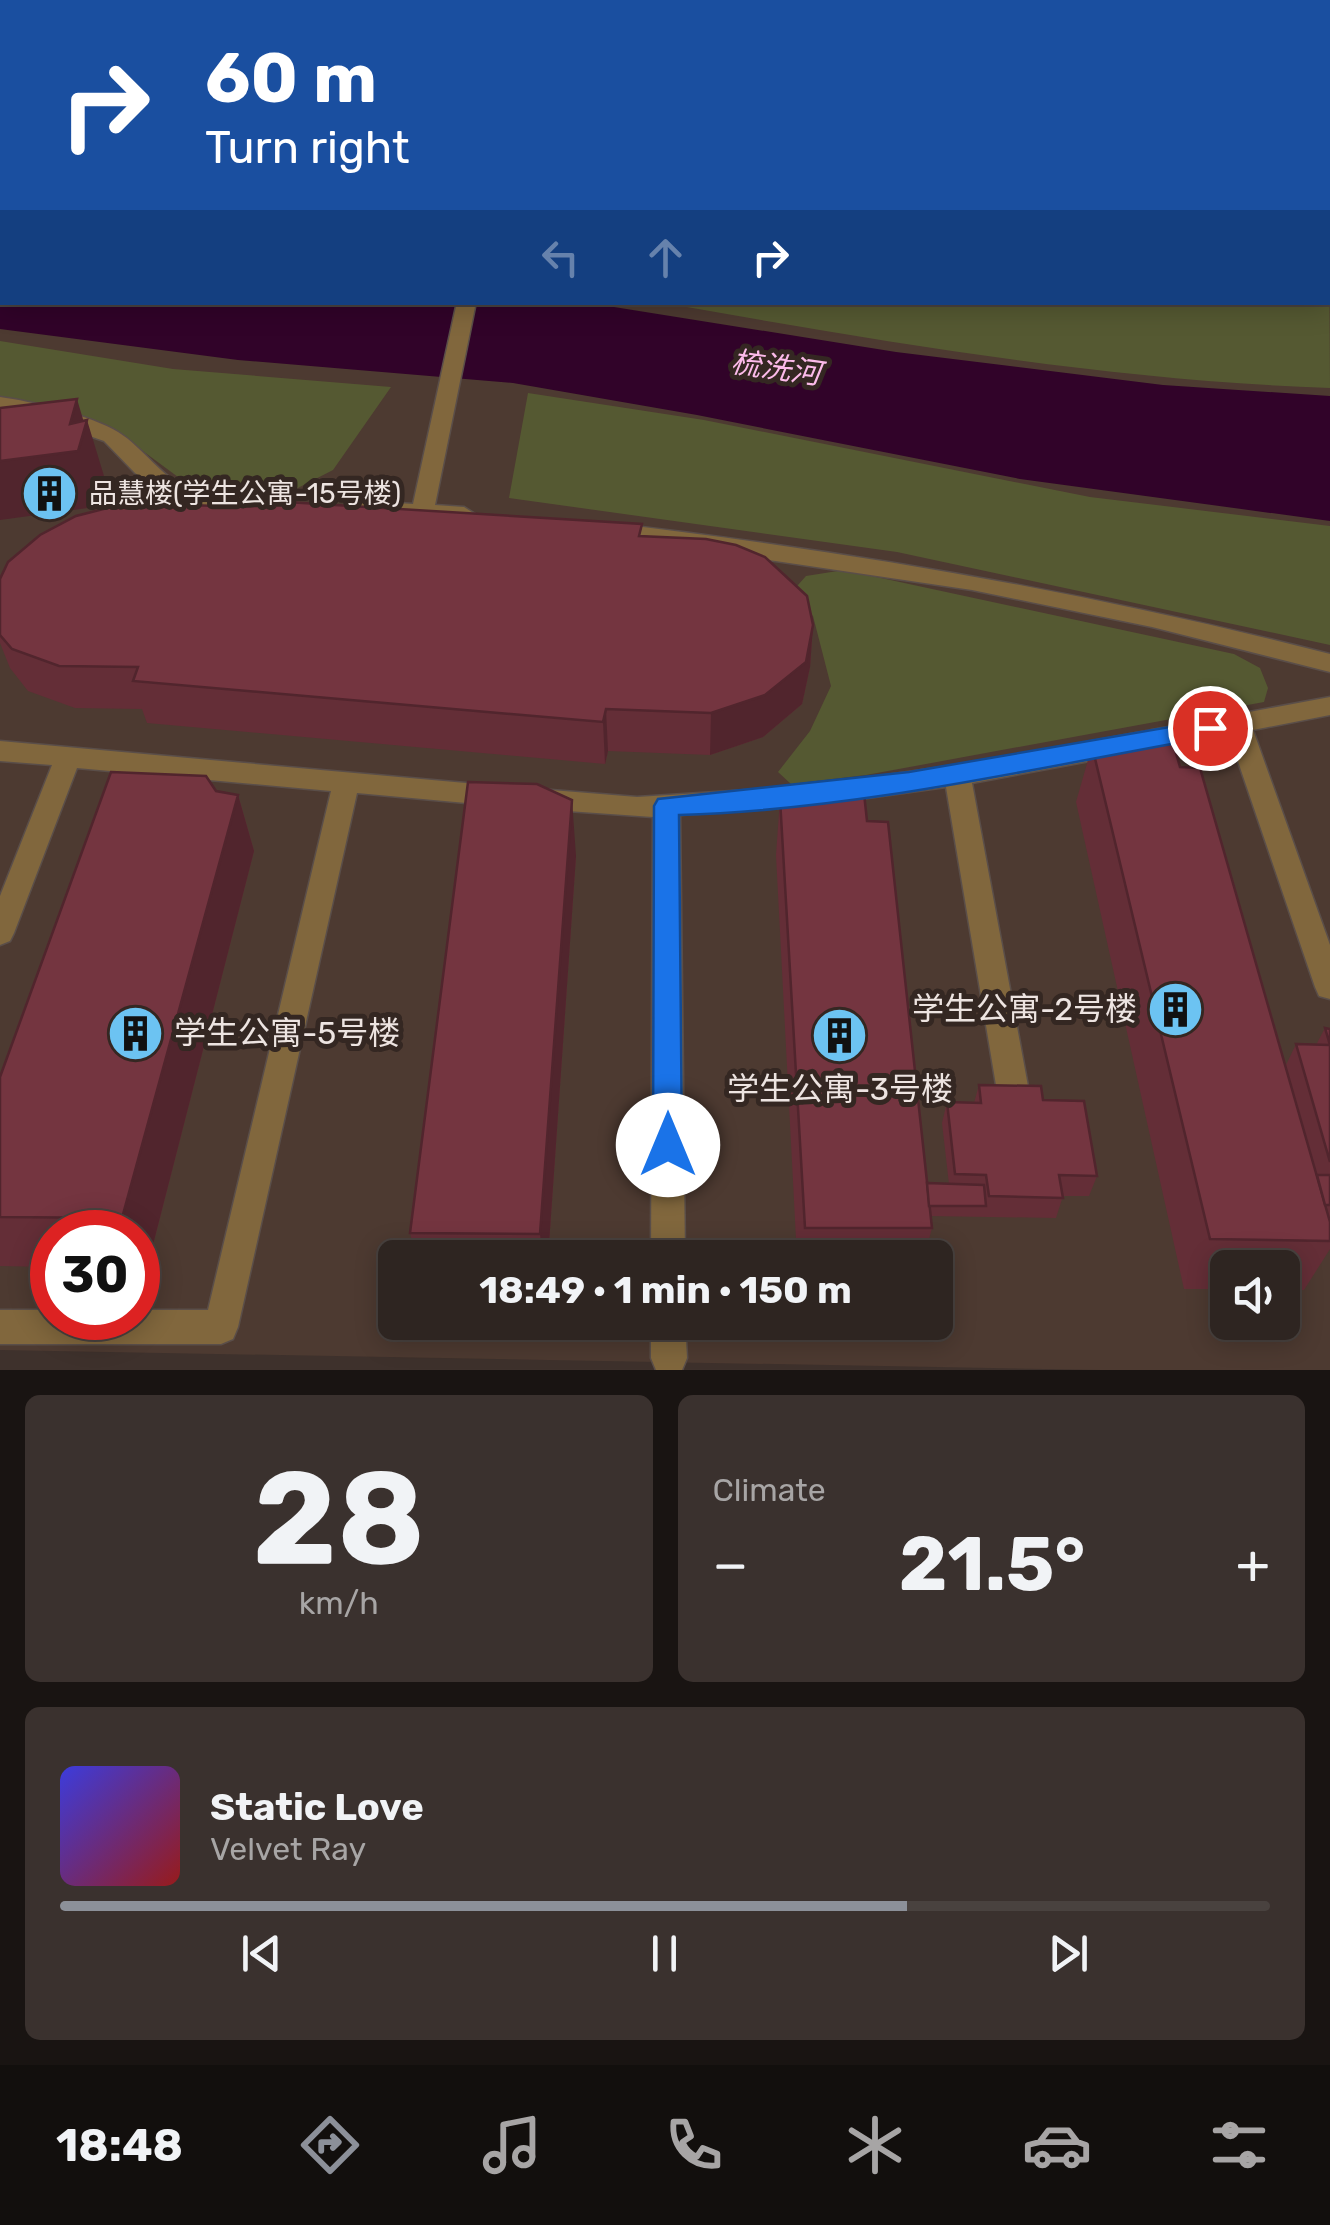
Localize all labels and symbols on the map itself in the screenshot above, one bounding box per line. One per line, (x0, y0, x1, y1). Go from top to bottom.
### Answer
water label: 梳洗河 (729, 344, 828, 393)
building icon: 品慧楼(学生公寓-15号楼) (20, 463, 80, 523)
place label: 品慧楼(学生公寓-15号楼) (89, 477, 401, 510)
pin (1168, 686, 1253, 771)
building icon: 学生公寓-2号楼 (1146, 979, 1206, 1039)
place label: 学生公寓-2号楼 (912, 990, 1137, 1028)
building icon: 学生公寓-5号楼 (105, 1003, 165, 1063)
building icon: 学生公寓-3号楼 (810, 1005, 870, 1065)
place label: 学生公寓-5号楼 (174, 1014, 400, 1052)
place label: 学生公寓-3号楼 (727, 1070, 953, 1108)
position arrow (616, 1093, 720, 1197)
speed limit sign: 30 (30, 1210, 160, 1340)

